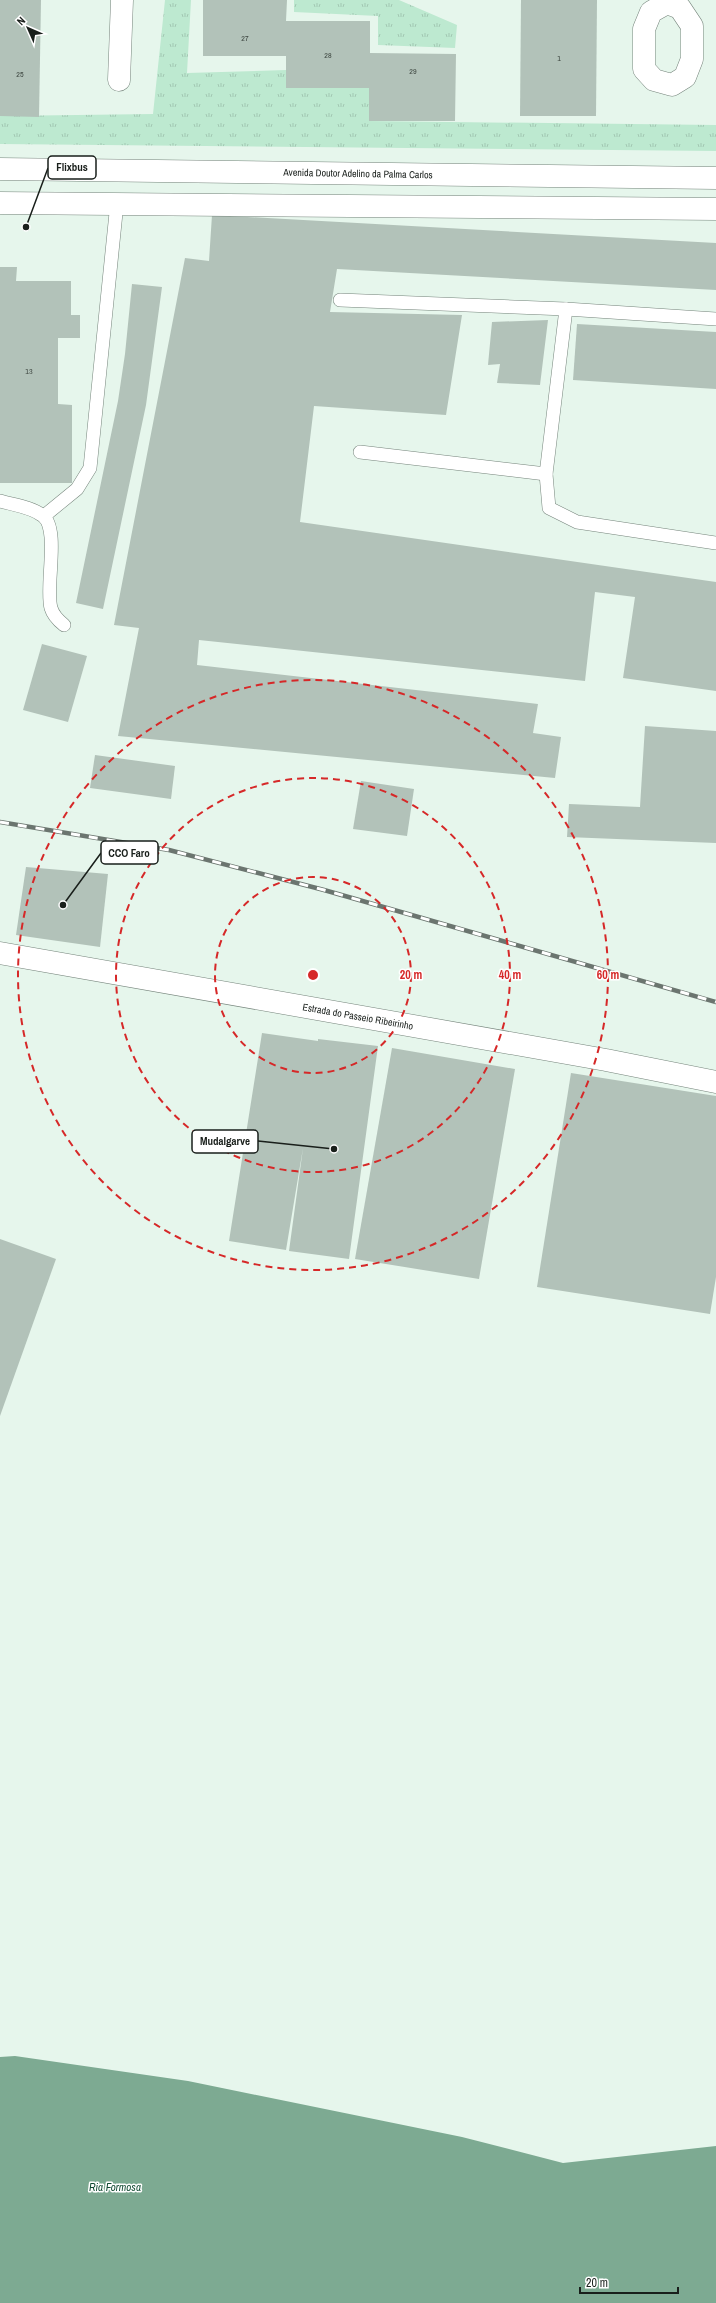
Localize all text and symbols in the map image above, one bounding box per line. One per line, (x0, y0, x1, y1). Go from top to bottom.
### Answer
north arrow (8, 8, 48, 48)
text: N (14, 14, 28, 28)
house number: 27 (241, 33, 249, 43)
house number: 28 (324, 50, 332, 60)
house number: 1 (557, 53, 561, 63)
house number: 29 (409, 66, 417, 76)
house number: 25 (16, 69, 24, 79)
callout: Flixbus (48, 156, 96, 179)
text: Flixbus (56, 160, 88, 174)
street label: Avenida Doutor Adelino da Palma Carlos (282, 166, 433, 181)
house number: 13 (25, 366, 33, 376)
callout: CCO Faro (101, 841, 158, 864)
text: CCO Faro (108, 846, 150, 860)
text: 20 m (400, 967, 422, 983)
text: 40 m (499, 967, 521, 983)
text: 60 m (597, 967, 619, 983)
centre of rings (306, 968, 320, 982)
street label: Estrada do Passeio Ribeirinho (302, 1000, 415, 1033)
callout: Mudalgarve (192, 1130, 258, 1153)
text: Mudalgarve (200, 1134, 250, 1148)
water label: Ria Formosa (89, 2180, 141, 2194)
scale bar (580, 2269, 678, 2295)
text: 20 m (586, 2275, 608, 2291)

